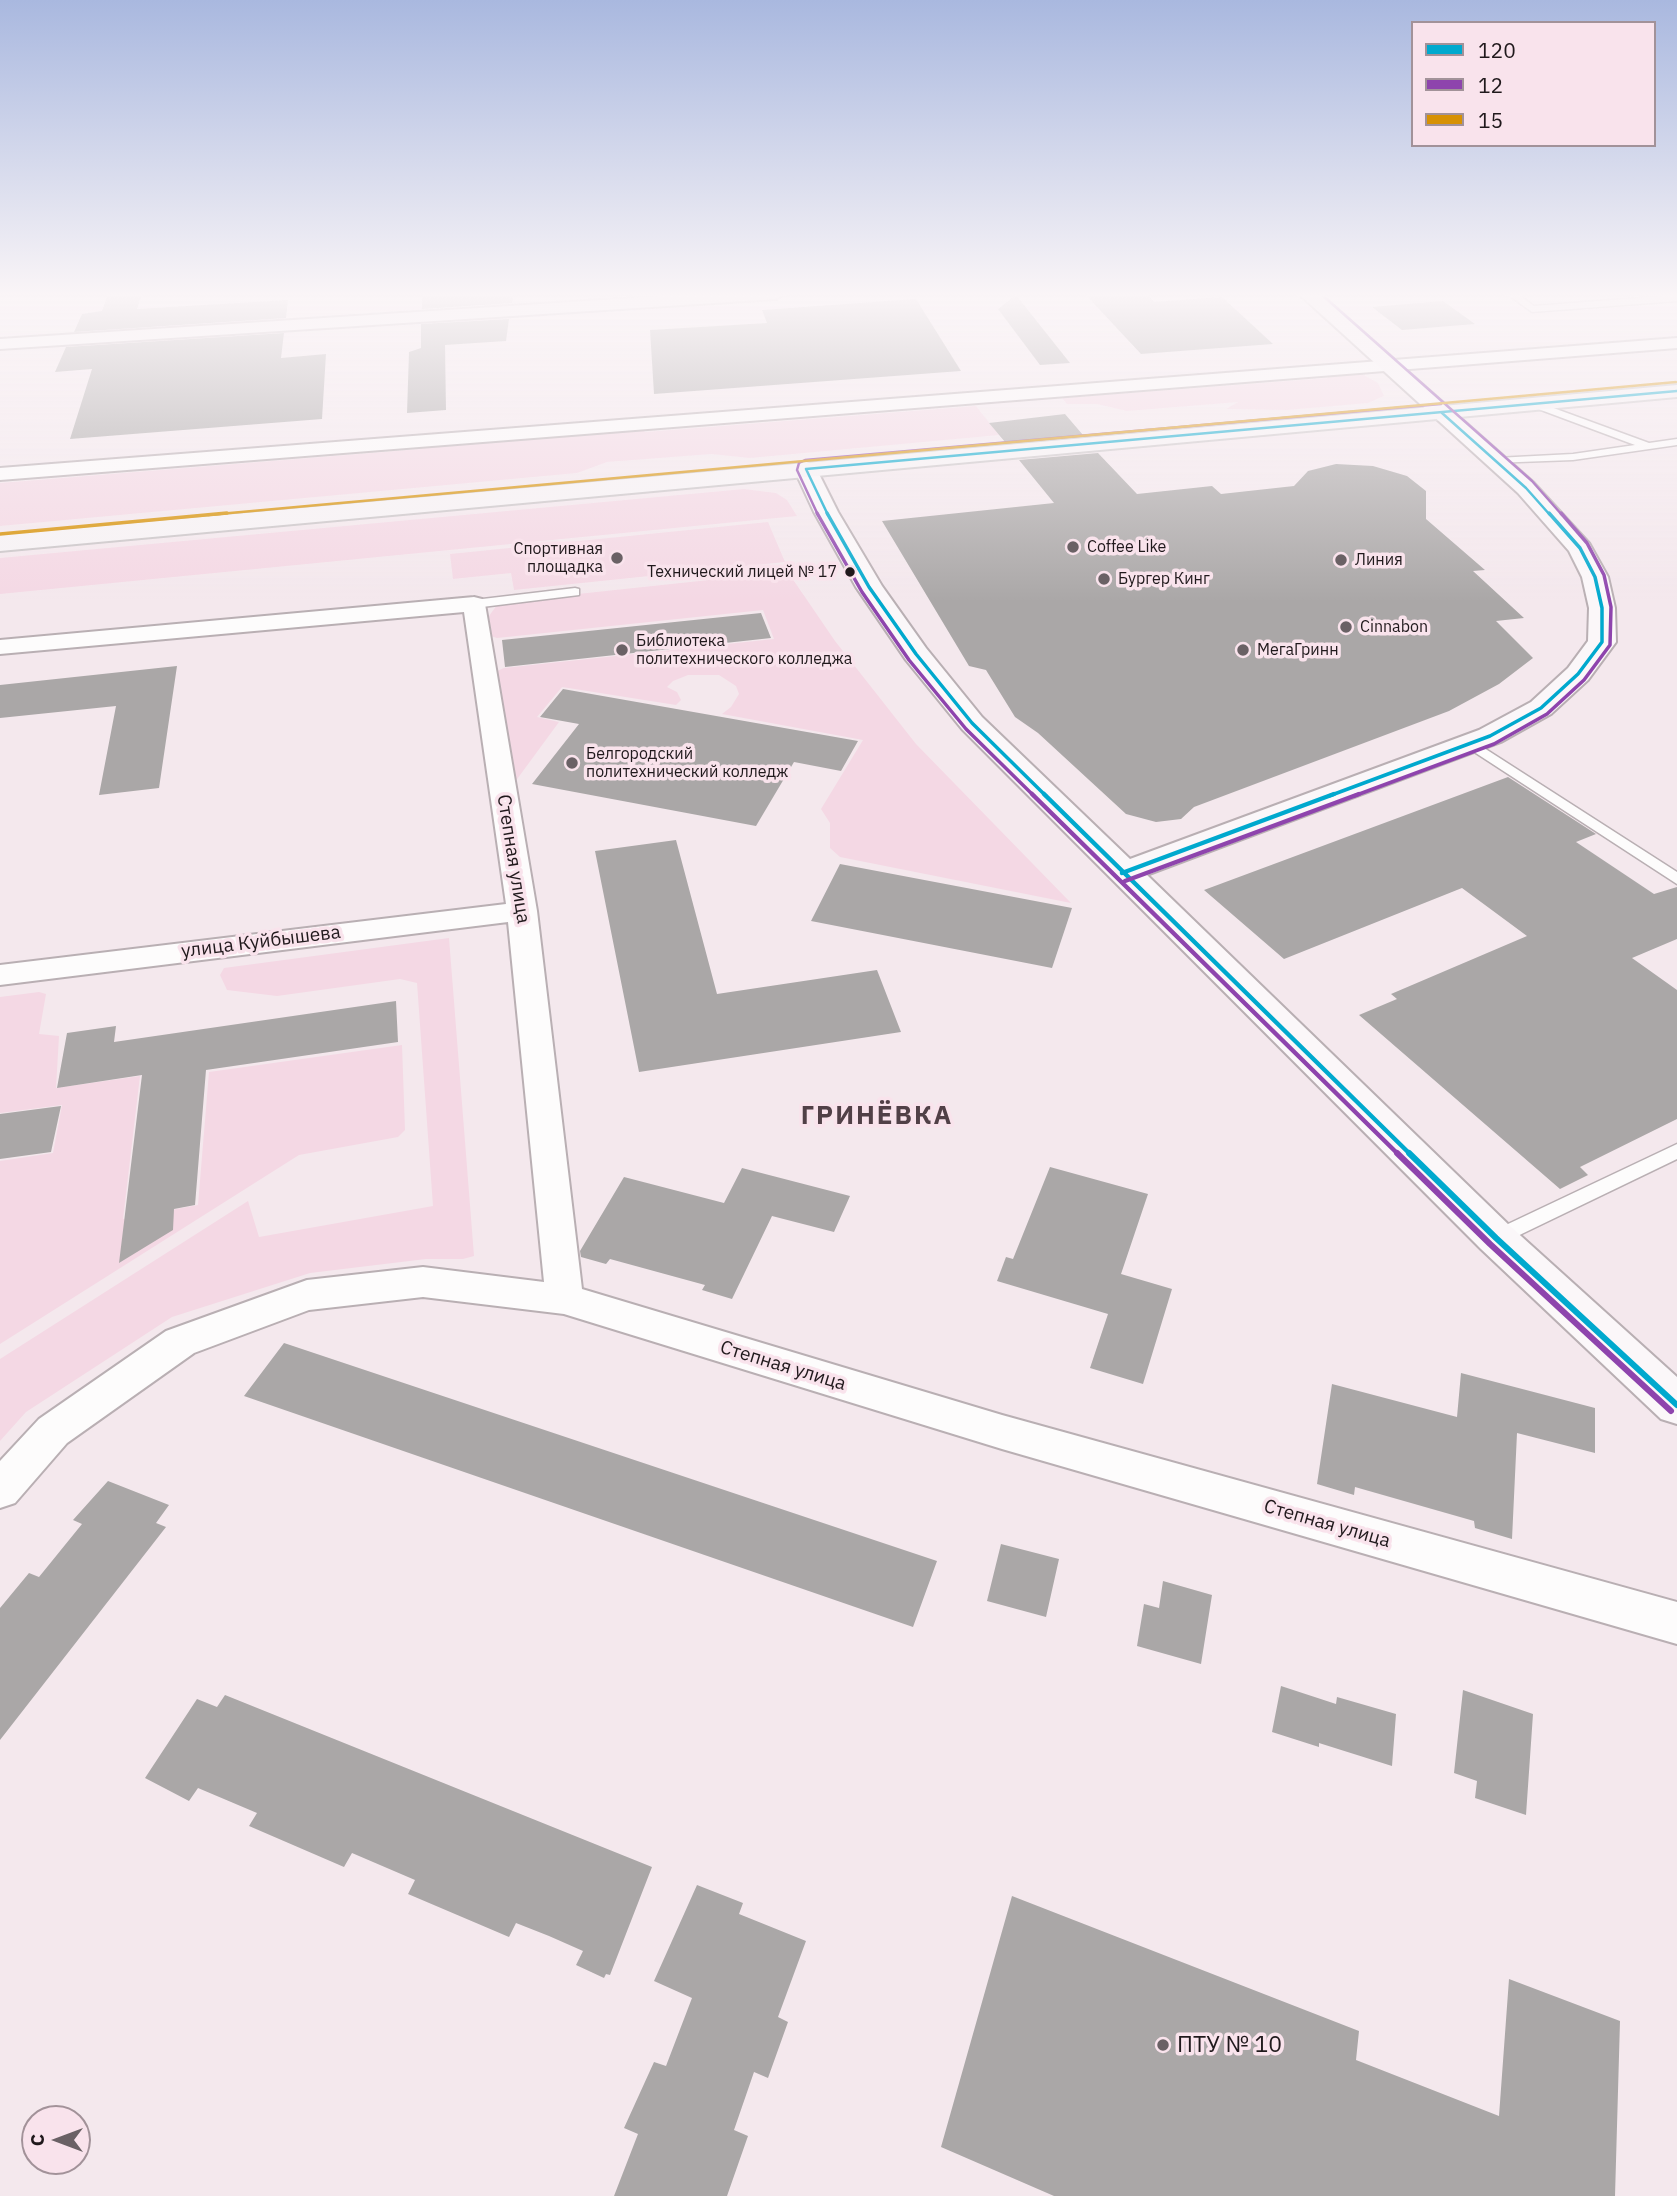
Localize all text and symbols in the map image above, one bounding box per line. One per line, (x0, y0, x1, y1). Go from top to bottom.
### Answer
legend (1411, 21, 1656, 147)
text: 120 (1478, 36, 1516, 64)
text: 12 (1478, 71, 1503, 99)
text: 15 (1478, 106, 1503, 134)
place label: Coffee Like (1087, 537, 1166, 557)
place label: Спортивная площадка (513, 539, 603, 577)
marker: Coffee Like (1065, 539, 1081, 555)
marker: Спортивная площадка (609, 550, 625, 566)
place label: Линия (1355, 550, 1403, 570)
marker: Линия (1333, 552, 1349, 568)
place label: Технический лицей № 17 (647, 562, 837, 582)
marker: Технический лицей № 17 (843, 565, 857, 579)
place label: Бургер Кинг (1118, 569, 1210, 589)
marker: Бургер Кинг (1096, 571, 1112, 587)
place label: Cinnabon (1360, 617, 1428, 637)
marker: Cinnabon (1338, 619, 1354, 635)
place label: Библиотека политехнического колледжа (636, 631, 852, 669)
place label: МегаГринн (1257, 640, 1339, 660)
marker: Библиотека политехнического колледжа (614, 642, 630, 658)
marker: МегаГринн (1235, 642, 1251, 658)
place label: Белгородский политехнический колледж (586, 744, 788, 782)
marker: Белгородский политехнический колледж (564, 755, 580, 771)
street label: Степная улица (492, 793, 534, 925)
street label: улица Куйбышева (180, 921, 342, 963)
district label: ГРИНЁВКА (802, 1100, 952, 1132)
street label: Степная улица (717, 1336, 849, 1396)
street label: Степная улица (1261, 1495, 1393, 1553)
place label: ПТУ № 10 (1177, 2031, 1282, 2059)
marker: ПТУ № 10 (1155, 2037, 1171, 2053)
north arrow (21, 2105, 91, 2175)
text: С (25, 2134, 49, 2146)

